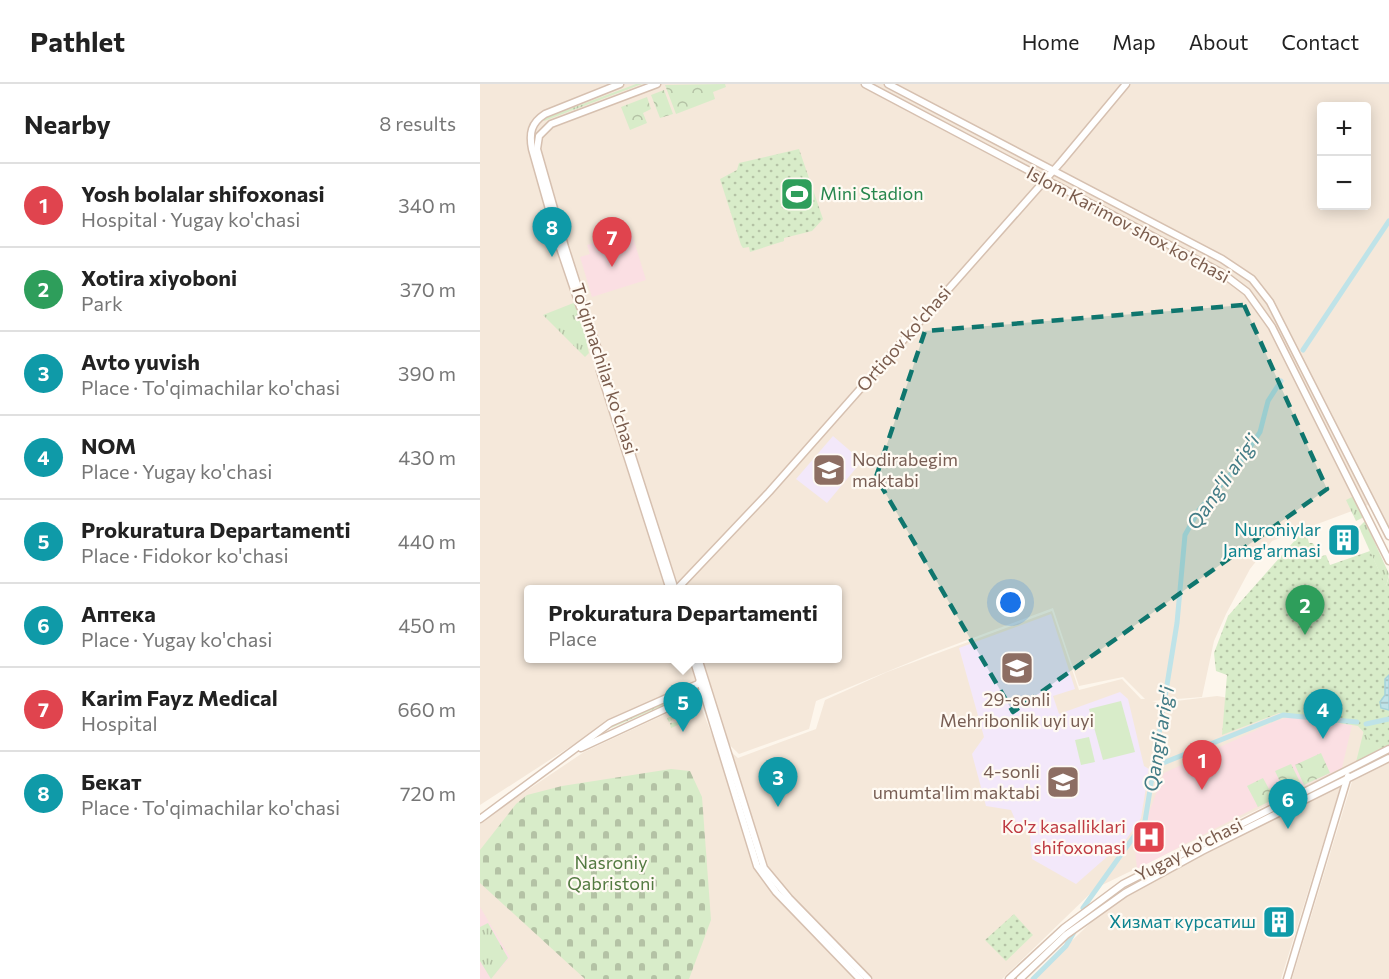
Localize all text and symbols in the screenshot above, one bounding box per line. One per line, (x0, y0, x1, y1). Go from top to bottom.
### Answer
text: Pathlet (30, 24, 125, 58)
text: Home (1022, 29, 1079, 54)
text: Map (1112, 29, 1156, 54)
text: About (1189, 29, 1248, 54)
text: Contact (1281, 29, 1359, 54)
map controls (1317, 102, 1371, 210)
button: + (1317, 102, 1371, 156)
text: Nearby (24, 108, 111, 139)
text: 8 results (379, 111, 456, 135)
button: − (1317, 156, 1371, 210)
street label: Islom Karimov shox ko'chasi (1023, 161, 1234, 287)
sports icon: Mini Stadion (779, 176, 815, 212)
text: Yosh bolalar shifoxonasi (81, 180, 325, 207)
place label: Mini Stadion (820, 182, 924, 204)
text: 1 (39, 193, 48, 217)
text: 340 m (398, 193, 456, 217)
text: Hospital · Yugay ko'chasi (81, 207, 300, 231)
pin: 8 (532, 208, 572, 257)
pin: 7 (592, 218, 632, 267)
text: Xotira xiyoboni (81, 264, 237, 291)
text: 2 (38, 277, 49, 301)
text: 370 m (400, 277, 456, 301)
street label: To'qimachilar ko'chasi (567, 280, 643, 457)
street label: Ortiqov ko'chasi (851, 281, 955, 396)
text: Park (81, 291, 123, 315)
text: Avto yuvish (81, 348, 200, 375)
text: 3 (38, 361, 49, 385)
text: 390 m (398, 361, 456, 385)
text: Place · To'qimachilar ko'chasi (81, 375, 340, 399)
water label: Qang'li arig'i (1181, 428, 1264, 534)
text: NOM (81, 432, 136, 459)
text: 4 (37, 445, 50, 469)
text: 430 m (398, 445, 456, 469)
place label: Nodirabegim maktabi (852, 448, 958, 491)
school or university icon: Nodirabegim maktabi (811, 452, 847, 488)
text: Place · Yugay ko'chasi (81, 459, 272, 483)
text: Prokuratura Departamenti (81, 516, 351, 543)
place label: Nuroniylar Jamg'armasi (1223, 518, 1321, 561)
building icon: Nuroniylar Jamg'armasi (1326, 522, 1362, 558)
text: 5 (38, 529, 49, 553)
text: 440 m (398, 529, 456, 553)
text: Place · Fidokor ko'chasi (81, 543, 289, 567)
popup (524, 585, 842, 663)
pin: 2 (1286, 586, 1324, 635)
your location (996, 588, 1025, 617)
text: Prokuratura Departamenti (548, 599, 818, 626)
text: Аптека (81, 600, 156, 627)
text: 6 (37, 613, 50, 637)
text: 450 m (398, 613, 456, 637)
text: Place (548, 626, 597, 650)
text: Place · Yugay ko'chasi (81, 627, 272, 651)
school or university icon: 29-sonli Mehribonlik uyi uyi (999, 650, 1035, 686)
pin: 5 (664, 682, 702, 732)
water label: Qangli arig'i (1138, 683, 1178, 793)
text: Karim Fayz Medical (81, 684, 278, 711)
place label: 29-sonli Mehribonlik uyi uyi (940, 688, 1094, 731)
pin: 4 (1304, 690, 1342, 739)
text: 7 (38, 697, 49, 721)
text: 660 m (397, 697, 456, 721)
text: Hospital (81, 711, 158, 735)
pin: 1 (1182, 740, 1222, 790)
pin: 3 (758, 758, 798, 807)
place label: 4-sonli umumta'lim maktabi (873, 760, 1040, 803)
school or university icon: 4-sonli umumta'lim maktabi (1045, 764, 1081, 800)
text: Бекат (81, 768, 142, 795)
pin: 6 (1268, 780, 1308, 829)
text: 8 (37, 781, 50, 805)
text: 720 m (400, 781, 456, 805)
text: Place · To'qimachilar ko'chasi (81, 795, 340, 819)
street label: Yugay ko'chasi (1131, 813, 1246, 886)
place label: Ko'z kasalliklari shifoxonasi (1002, 815, 1126, 858)
hospital icon: Ko'z kasalliklari shifoxonasi (1131, 819, 1167, 855)
park label: Nasroniy Qabristoni (567, 851, 655, 894)
building icon: Хизмат курсатиш (1261, 904, 1297, 940)
place label: Хизмат курсатиш (1109, 910, 1256, 932)

